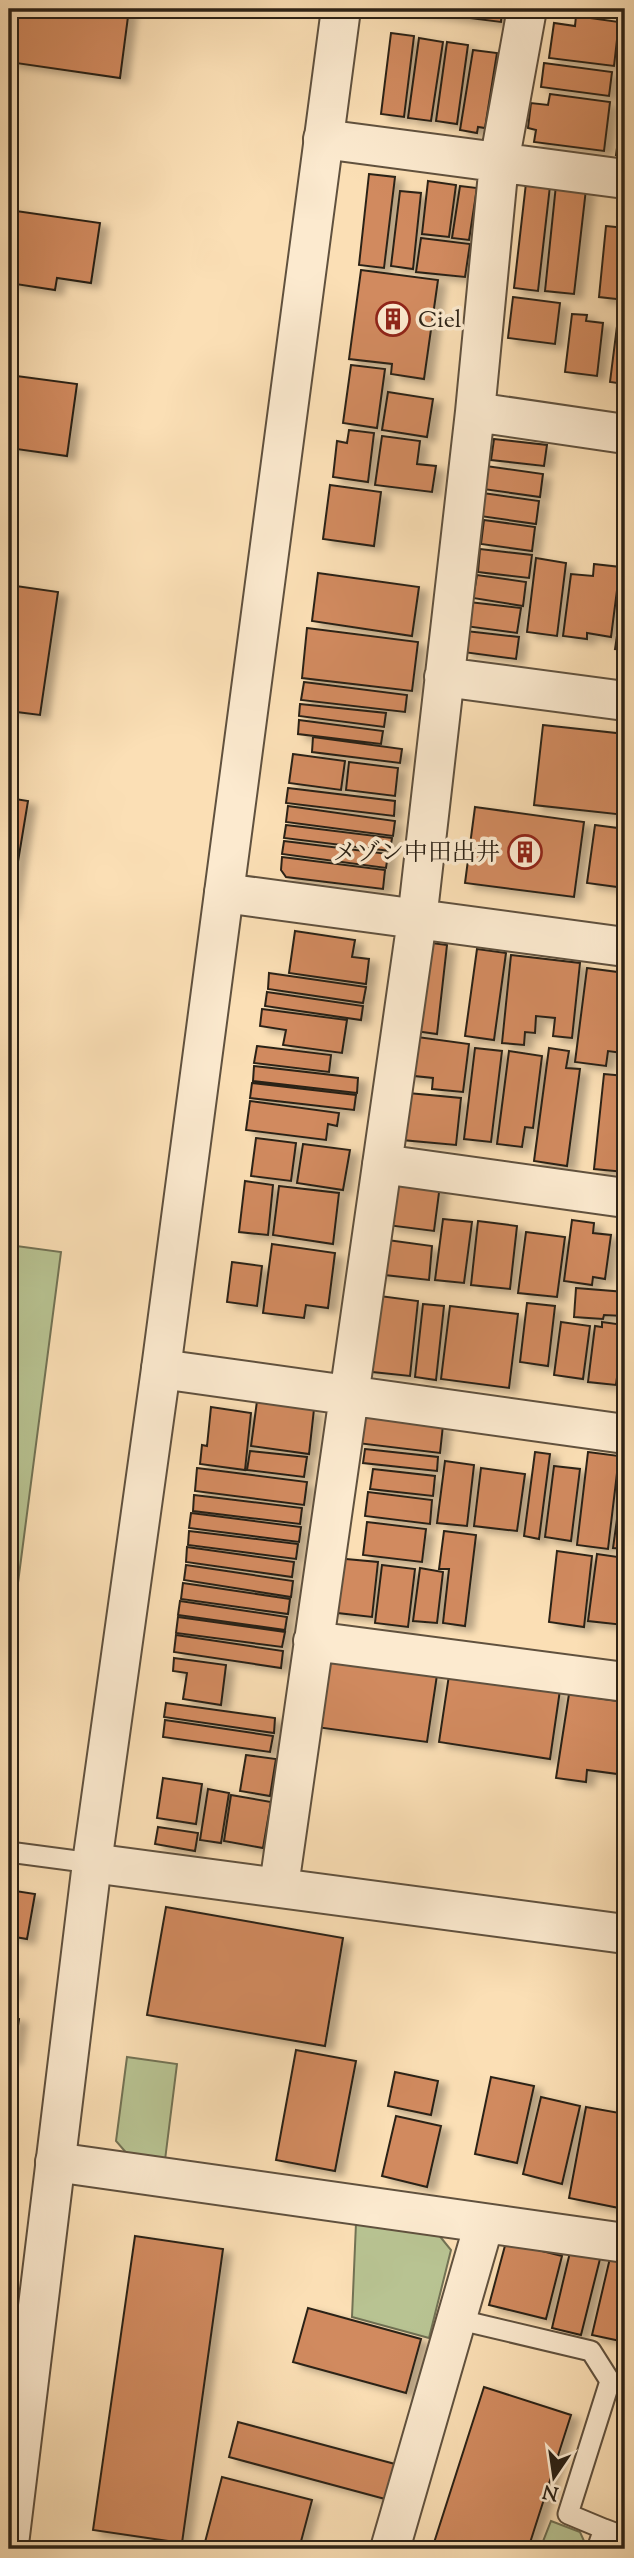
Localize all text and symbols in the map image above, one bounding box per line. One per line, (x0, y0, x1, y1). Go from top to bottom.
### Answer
building icon: Ciel (374, 300, 412, 338)
place label: Ciel (418, 304, 462, 338)
building icon: メゾン中田出井 (506, 833, 544, 871)
place label: メゾン中田出井 (333, 837, 500, 871)
north arrow (518, 2442, 588, 2512)
text: N (540, 2476, 561, 2506)

